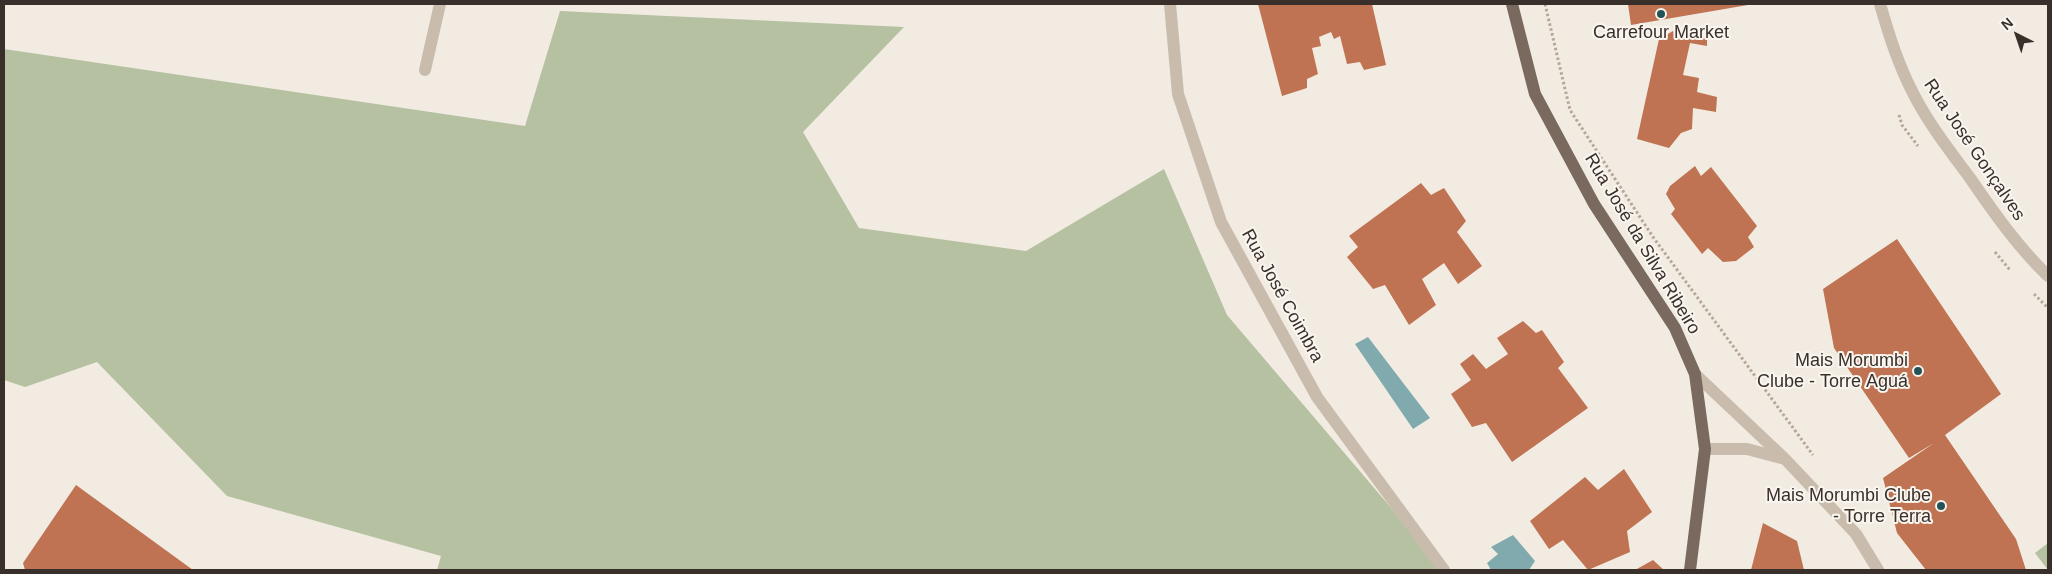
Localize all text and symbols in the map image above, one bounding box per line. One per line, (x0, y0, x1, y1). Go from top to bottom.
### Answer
marker: Carrefour Market (1655, 8, 1667, 20)
north arrow (1992, 10, 2042, 60)
text: N (1998, 14, 2016, 33)
place label: Carrefour Market (1593, 22, 1729, 44)
street label: Rua José Gonçalves (1919, 75, 2029, 225)
street label: Rua José da Silva Ribeiro (1579, 150, 1705, 338)
street label: Rua José Coimbra (1236, 226, 1328, 366)
place label: Mais Morumbi Clube - Torre Aguá (1757, 350, 1908, 392)
marker: Mais Morumbi Clube - Torre Aguá (1912, 365, 1924, 377)
place label: Mais Morumbi Clube - Torre Terra (1766, 485, 1931, 528)
marker: Mais Morumbi Clube - Torre Terra (1935, 500, 1947, 512)

